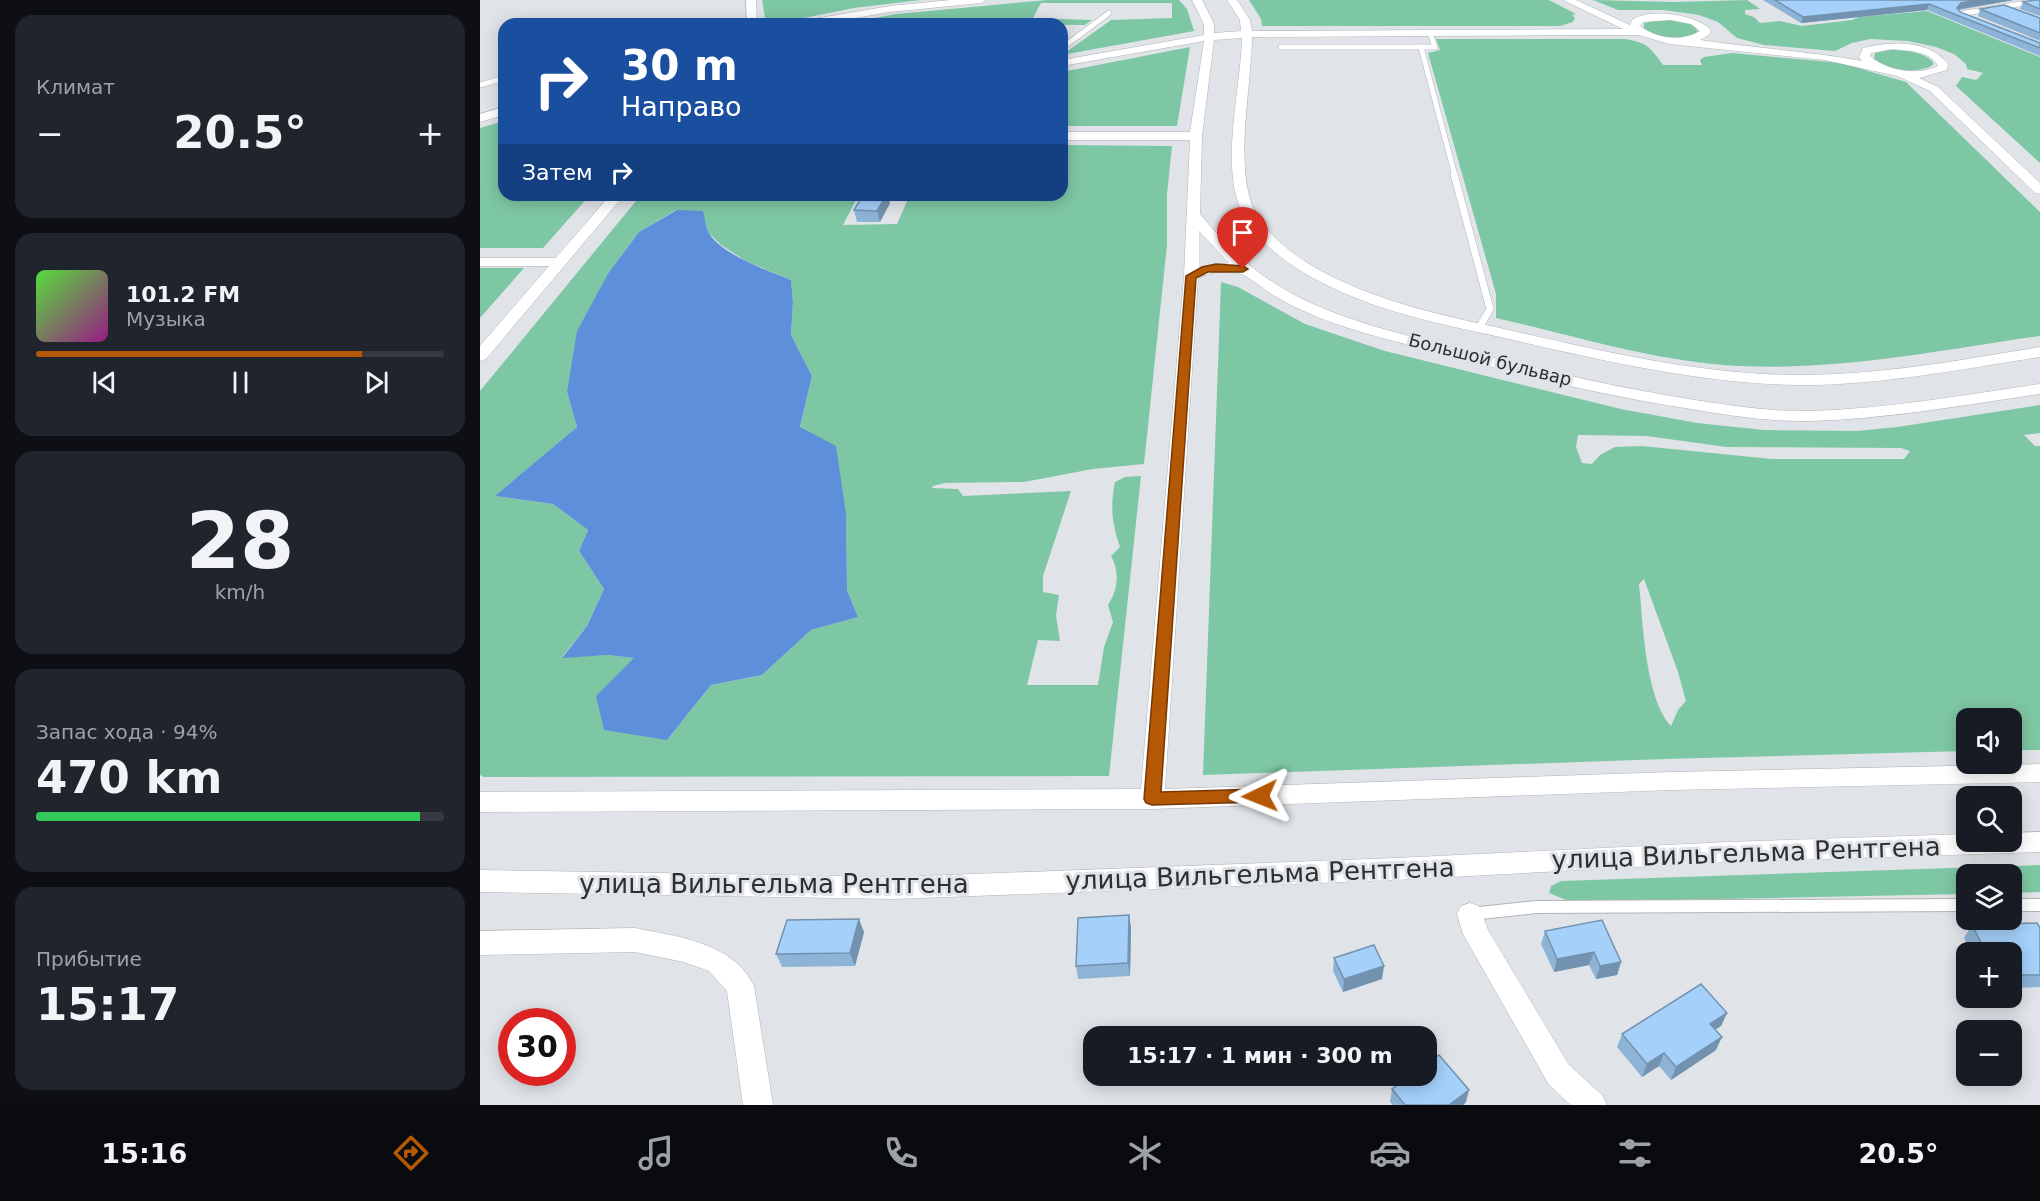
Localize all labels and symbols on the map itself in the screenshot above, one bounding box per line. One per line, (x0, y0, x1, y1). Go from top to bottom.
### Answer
pin (1217, 207, 1268, 269)
street label: Большой бульвар (1406, 329, 1574, 390)
position arrow (1228, 764, 1292, 828)
street label: улица Вильгельма Рентгена (1551, 831, 1941, 875)
street label: улица Вильгельма Рентгена (1065, 852, 1455, 896)
street label: улица Вильгельма Рентгена (579, 869, 969, 899)
speed limit sign: 30 (498, 1008, 576, 1086)

